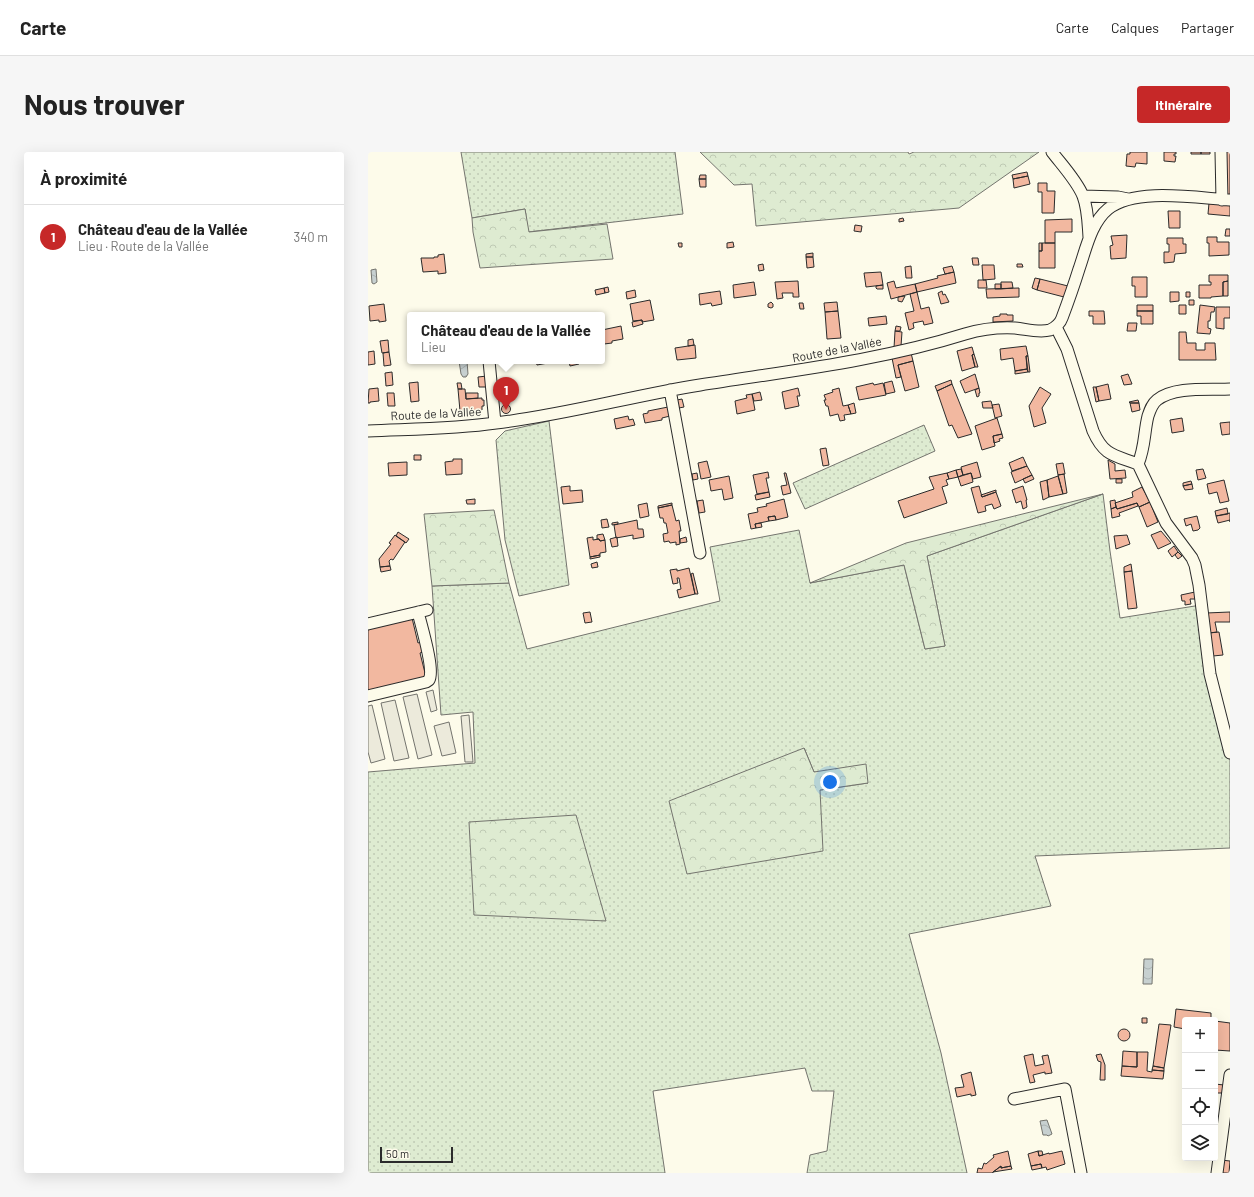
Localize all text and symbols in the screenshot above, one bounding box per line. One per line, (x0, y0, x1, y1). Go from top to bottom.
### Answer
text: Carte (20, 16, 66, 39)
text: Carte (1056, 19, 1089, 36)
text: Calques (1111, 19, 1159, 36)
text: Partager (1181, 19, 1234, 36)
button: Itinéraire (1137, 86, 1230, 123)
text: Nous trouver (24, 87, 185, 121)
text: À proximité (40, 168, 127, 188)
text: Château d'eau de la Vallée (78, 220, 248, 238)
text: 1 (51, 229, 55, 245)
text: 340 m (293, 229, 328, 245)
text: Lieu · Route de la Vallée (78, 238, 209, 254)
popup (407, 312, 605, 364)
text: Château d'eau de la Vallée (421, 321, 591, 339)
street label: Route de la Vallée (791, 333, 883, 365)
text: Lieu (421, 339, 446, 355)
pin: 1 (493, 377, 519, 410)
street label: Route de la Vallée (390, 404, 482, 422)
your location (820, 772, 840, 792)
map controls (1182, 1017, 1218, 1161)
button: + (1182, 1017, 1218, 1053)
button: − (1182, 1053, 1218, 1089)
button: locate (1182, 1089, 1218, 1125)
button: layers (1182, 1125, 1218, 1161)
scale bar (380, 1145, 453, 1164)
text: 50 m (386, 1147, 409, 1160)

